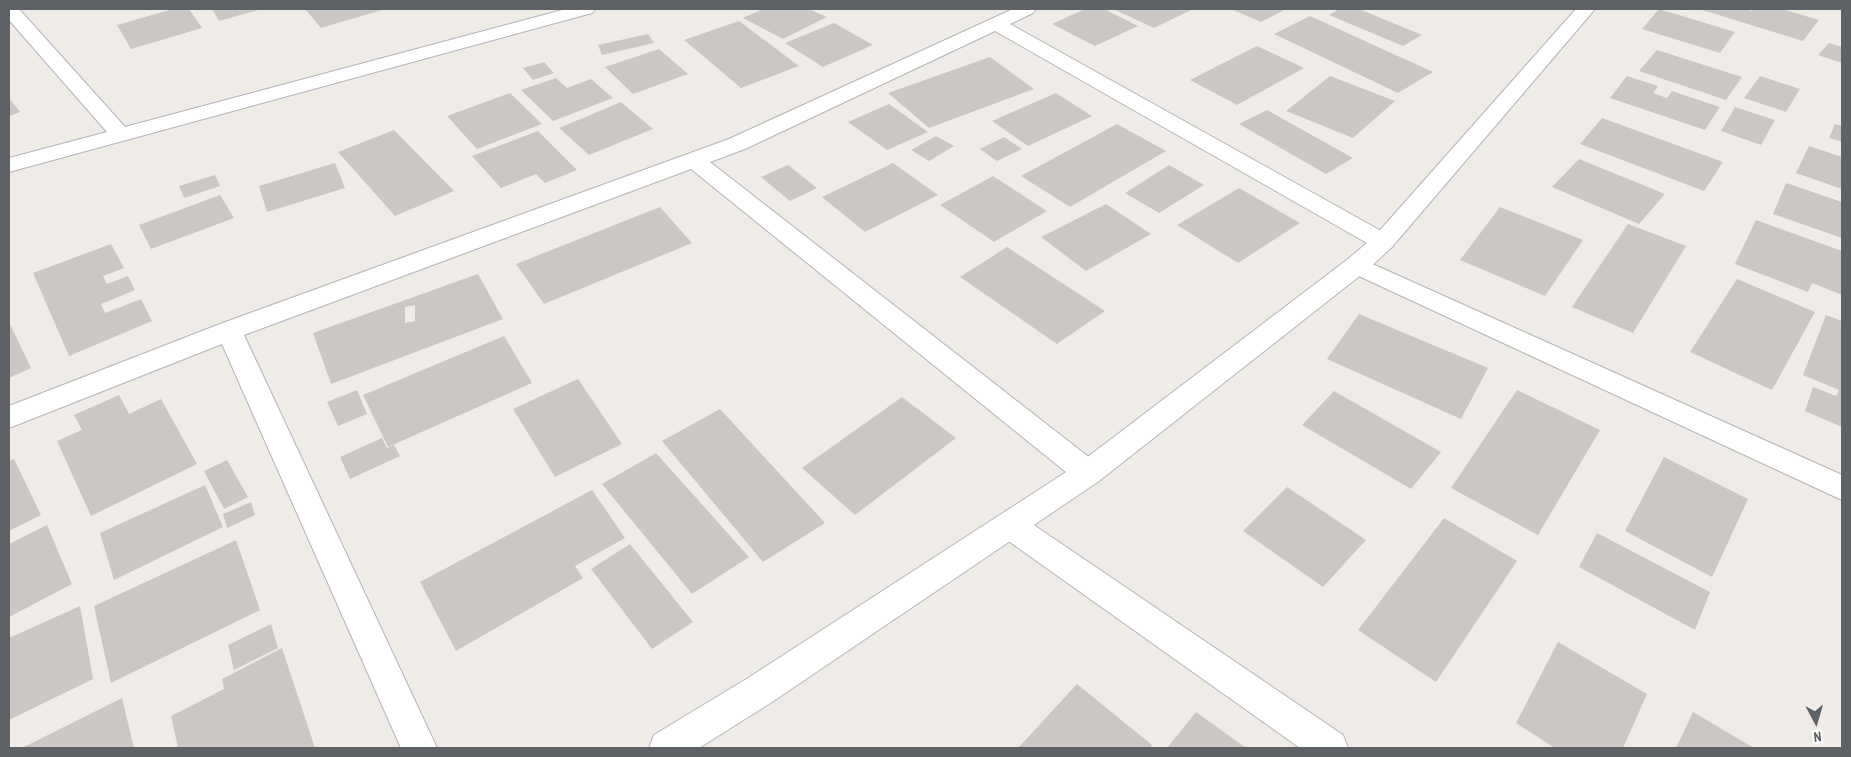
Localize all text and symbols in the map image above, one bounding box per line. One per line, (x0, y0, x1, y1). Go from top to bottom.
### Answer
north arrow (1791, 697, 1841, 747)
text: N (1813, 728, 1822, 746)

